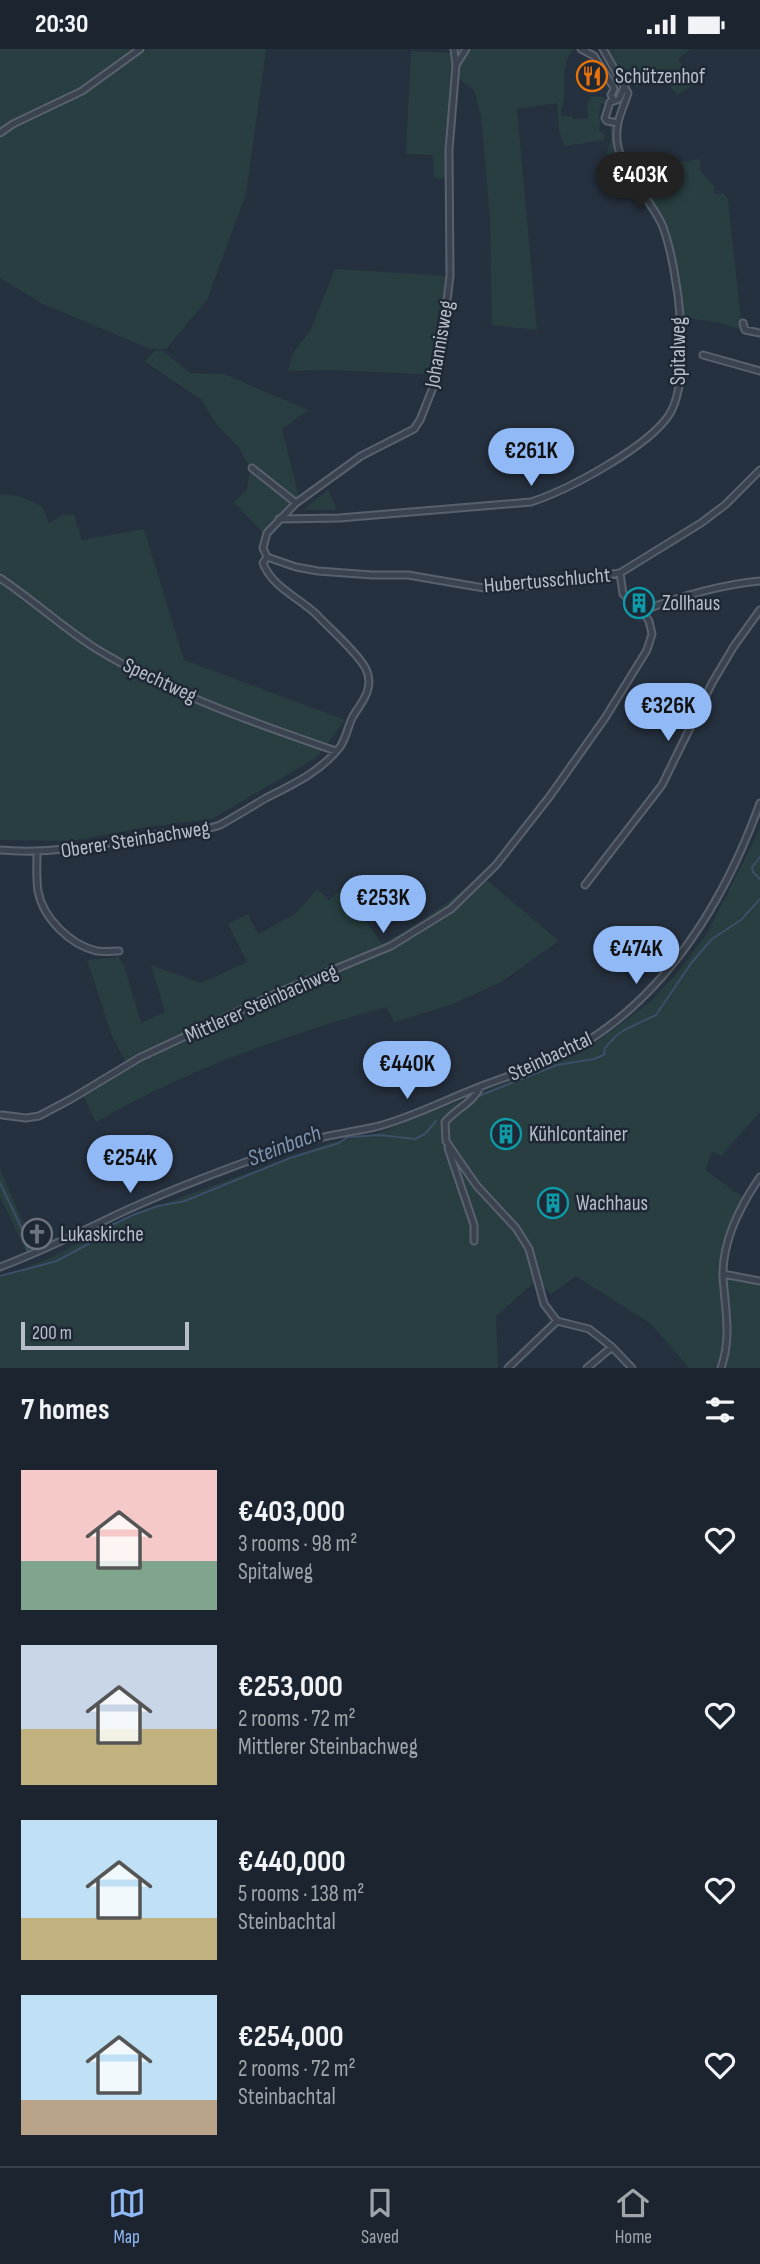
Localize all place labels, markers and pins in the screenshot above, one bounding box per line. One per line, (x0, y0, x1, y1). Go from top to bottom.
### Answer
restaurant icon: Schützenhof (575, 59, 609, 93)
place label: Schützenhof (615, 64, 706, 89)
pin: €403K (591, 153, 689, 212)
pin: €261K (482, 429, 580, 488)
building icon: Zollhaus (622, 586, 656, 620)
place label: Zollhaus (662, 591, 720, 616)
pin: €326K (619, 683, 717, 743)
pin: €253K (334, 875, 432, 935)
pin: €474K (587, 927, 685, 986)
pin: €440K (358, 1041, 456, 1101)
building icon: Kühlcontainer (489, 1117, 523, 1151)
place label: Kühlcontainer (529, 1122, 628, 1147)
pin: €254K (81, 1135, 179, 1195)
building icon: Wachhaus (536, 1186, 570, 1220)
place label: Wachhaus (576, 1191, 648, 1216)
church icon: Lukaskirche (20, 1217, 54, 1251)
place label: Lukaskirche (60, 1222, 144, 1247)

